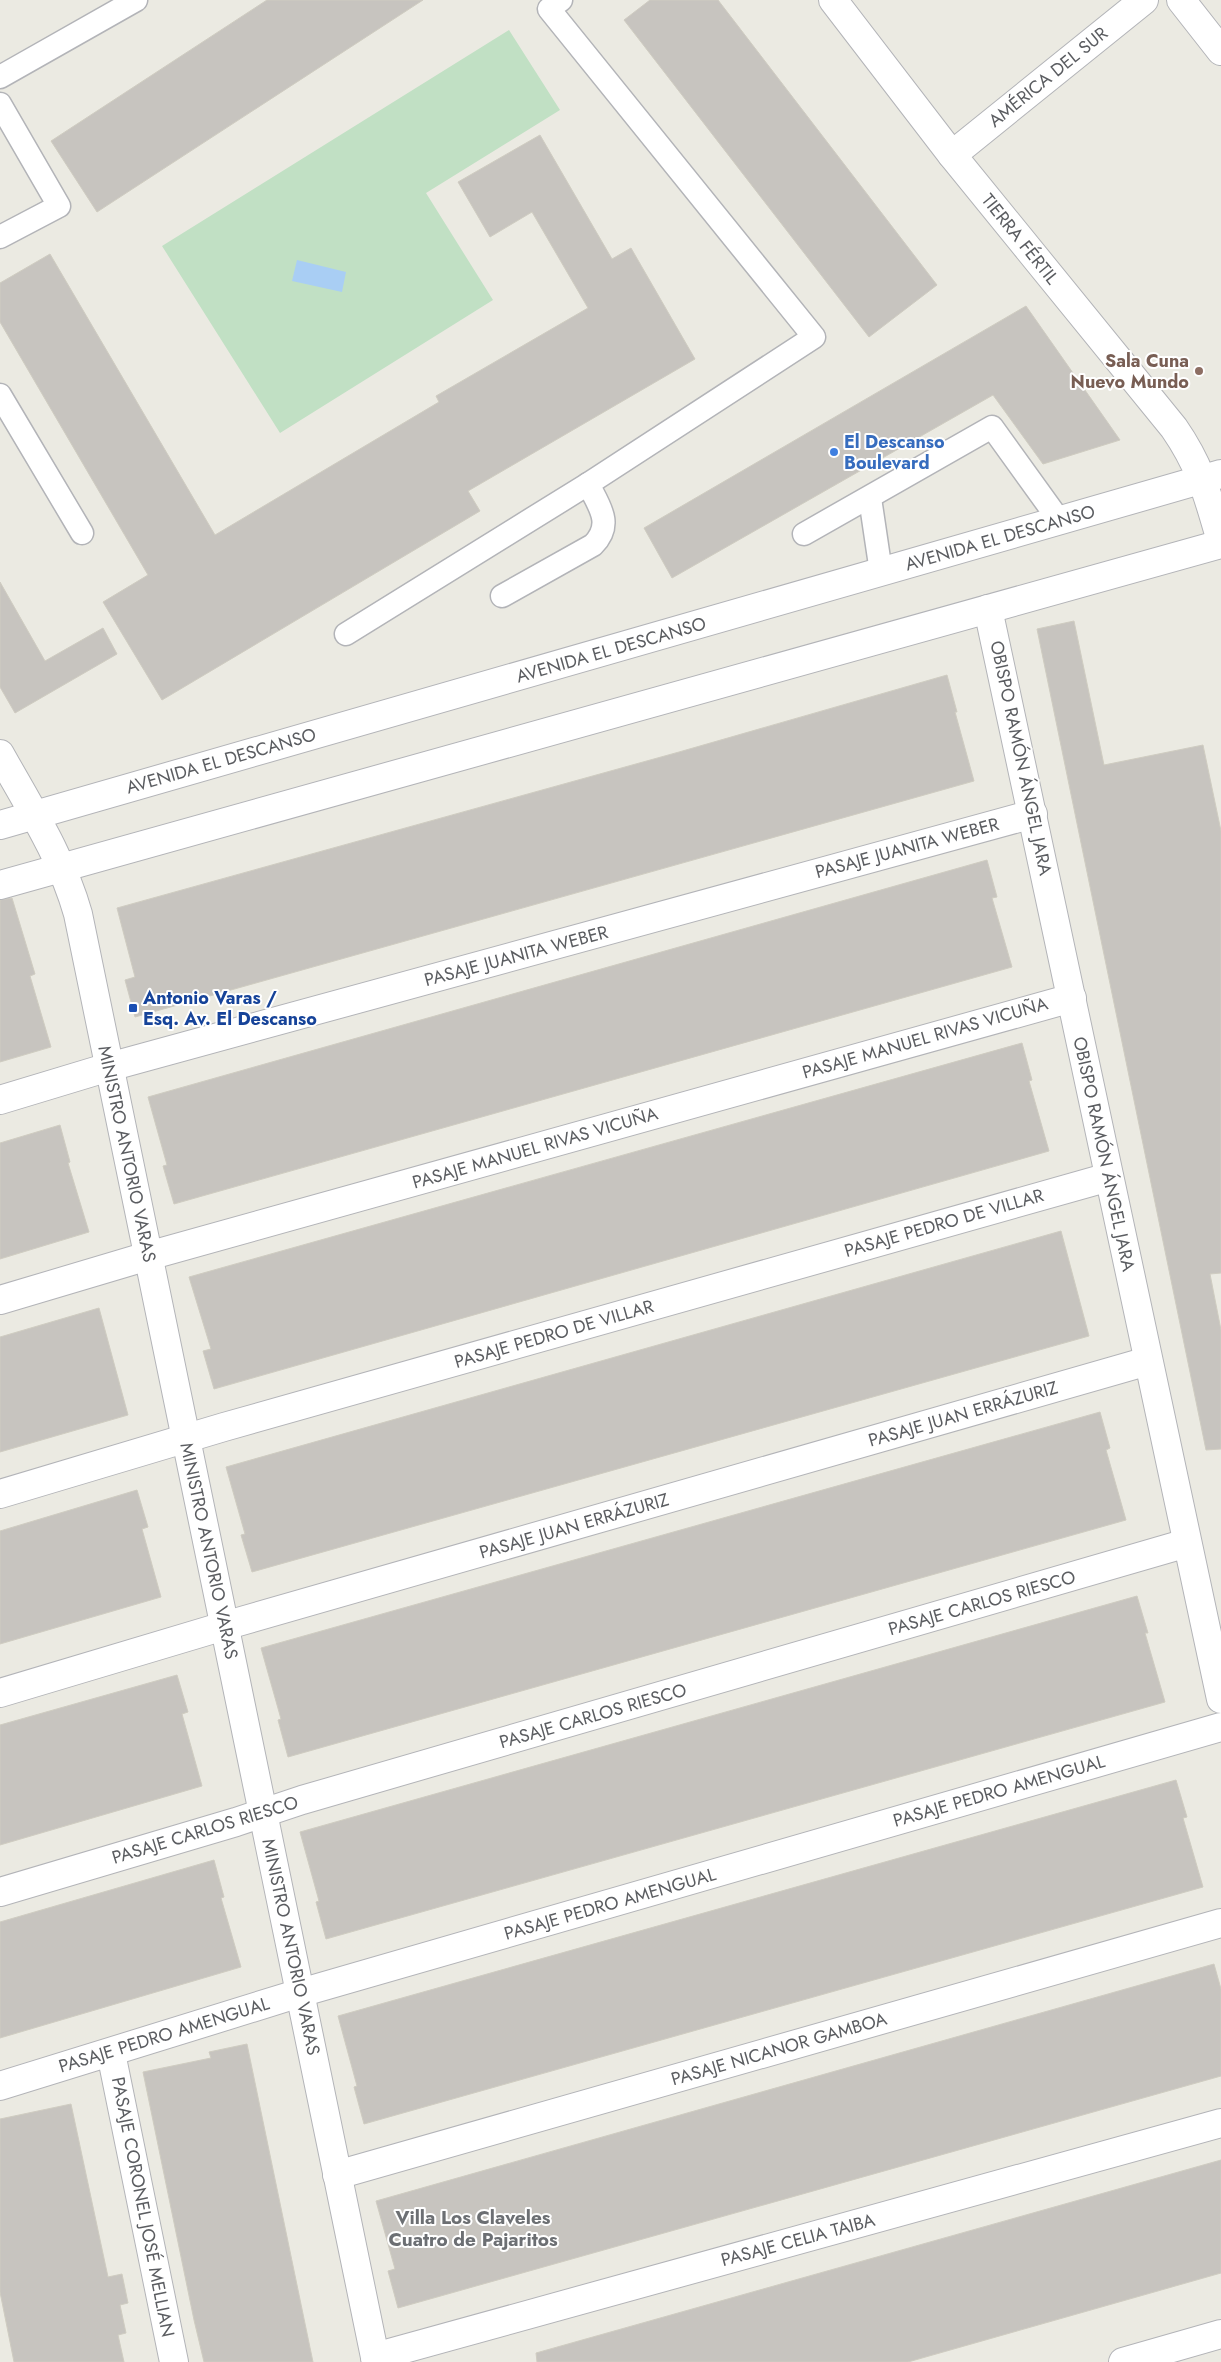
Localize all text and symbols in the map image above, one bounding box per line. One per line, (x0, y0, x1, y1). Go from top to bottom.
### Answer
street label: AMÉRICA DEL SUR (983, 21, 1113, 133)
street label: TIERRA FÉRTIL (975, 188, 1065, 290)
place label: Sala Cuna Nuevo Mundo (1071, 348, 1189, 395)
marker: Sala Cuna Nuevo Mundo (1193, 365, 1205, 377)
place label: El Descanso Boulevard (844, 429, 945, 476)
marker: El Descanso Boulevard (828, 446, 840, 458)
street label: AVENIDA EL DESCANSO (902, 498, 1098, 578)
street label: AVENIDA EL DESCANSO (513, 610, 709, 690)
street label: OBISPO RAMÓN ÁNGEL JARA (983, 638, 1059, 878)
street label: AVENIDA EL DESCANSO (123, 721, 319, 801)
street label: PASAJE JUANITA WEBER (812, 811, 1002, 885)
street label: PASAJE JUANITA WEBER (421, 919, 611, 993)
place label: Antonio Varas / Esq. Av. El Descanso (142, 985, 317, 1032)
street label: PASAJE MANUEL RIVAS VICUÑA (799, 990, 1051, 1086)
marker: Antonio Varas / Esq. Av. El Descanso (127, 1002, 139, 1014)
street label: OBISPO RAMÓN ÁNGEL JARA (1066, 1034, 1142, 1274)
street label: MINISTRO ANTORIO VARAS (91, 1043, 163, 1265)
street label: PASAJE MANUEL RIVAS VICUÑA (409, 1100, 661, 1196)
street label: PASAJE PEDRO DE VILLAR (841, 1182, 1047, 1264)
street label: PASAJE PEDRO DE VILLAR (451, 1293, 657, 1375)
street label: PASAJE JUAN ERRÁZURIZ (865, 1374, 1061, 1454)
street label: MINISTRO ANTORIO VARAS (173, 1440, 245, 1662)
street label: PASAJE JUAN ERRÁZURIZ (476, 1486, 672, 1566)
street label: PASAJE CARLOS RIESCO (885, 1564, 1079, 1642)
street label: PASAJE CARLOS RIESCO (496, 1677, 690, 1755)
street label: PASAJE PEDRO AMENGUAL (890, 1748, 1108, 1834)
street label: PASAJE CARLOS RIESCO (109, 1789, 301, 1871)
street label: MINISTRO ANTORIO VARAS (255, 1836, 327, 2058)
street label: PASAJE PEDRO AMENGUAL (501, 1861, 719, 1947)
street label: PASAJE PEDRO AMENGUAL (55, 1991, 273, 2079)
street label: PASAJE NICANOR GAMBOA (668, 2006, 890, 2092)
street label: PASAJE CORONEL JOSÉ MELLIAN (105, 2075, 181, 2339)
district label: Villa Los Claveles Cuatro de Pajaritos (388, 2204, 558, 2253)
street label: PASAJE CELIA TAIBA (718, 2207, 878, 2273)

